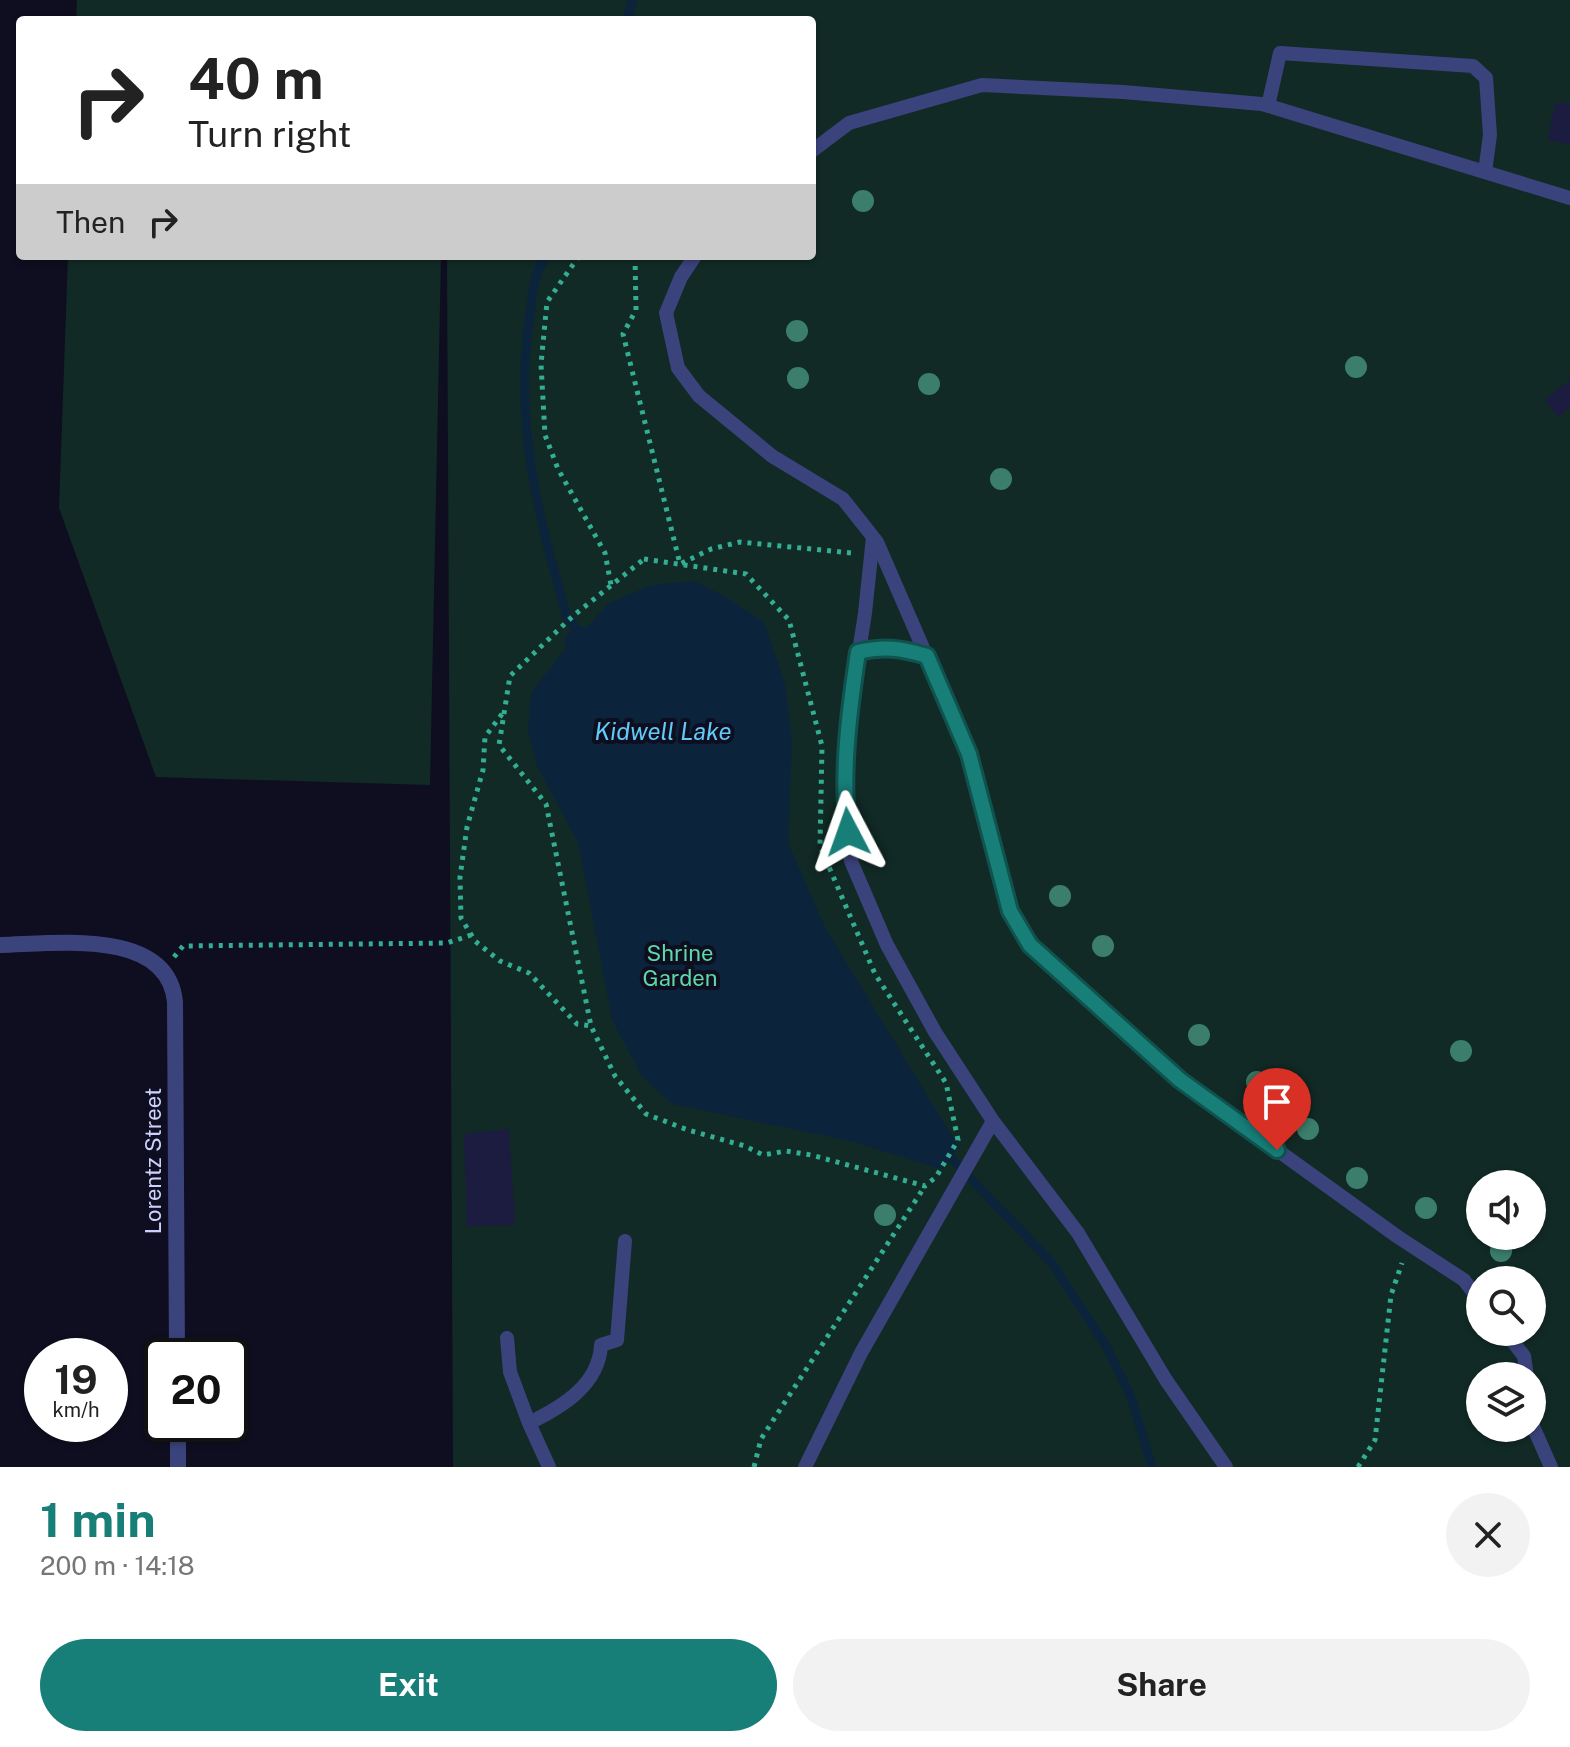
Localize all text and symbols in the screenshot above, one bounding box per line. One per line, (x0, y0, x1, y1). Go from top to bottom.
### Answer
text: 40 m (188, 46, 324, 112)
icon: right (56, 48, 160, 152)
text: Turn right (188, 113, 351, 155)
icon: right (141, 200, 185, 244)
text: Then (56, 204, 125, 240)
water label: Kidwell Lake (594, 717, 732, 745)
position arrow (806, 790, 890, 874)
park label: Shrine Garden (643, 940, 718, 991)
pin (1243, 1068, 1311, 1150)
icon: arrive (1255, 1080, 1299, 1124)
street label: Lorentz Street (140, 1088, 166, 1234)
map controls (1466, 1170, 1546, 1442)
button: sound (1466, 1170, 1546, 1250)
button: search (1466, 1266, 1546, 1346)
speed limit sign: 20 (144, 1338, 248, 1442)
text: 19 (54, 1356, 98, 1403)
button: layers (1466, 1362, 1546, 1442)
text: km/h (52, 1398, 100, 1422)
text: 1 min (40, 1491, 156, 1548)
button: close (1446, 1493, 1530, 1577)
text: 200 m · 14:18 (40, 1550, 195, 1581)
button: Exit (40, 1639, 777, 1731)
button: Share (793, 1639, 1530, 1731)

